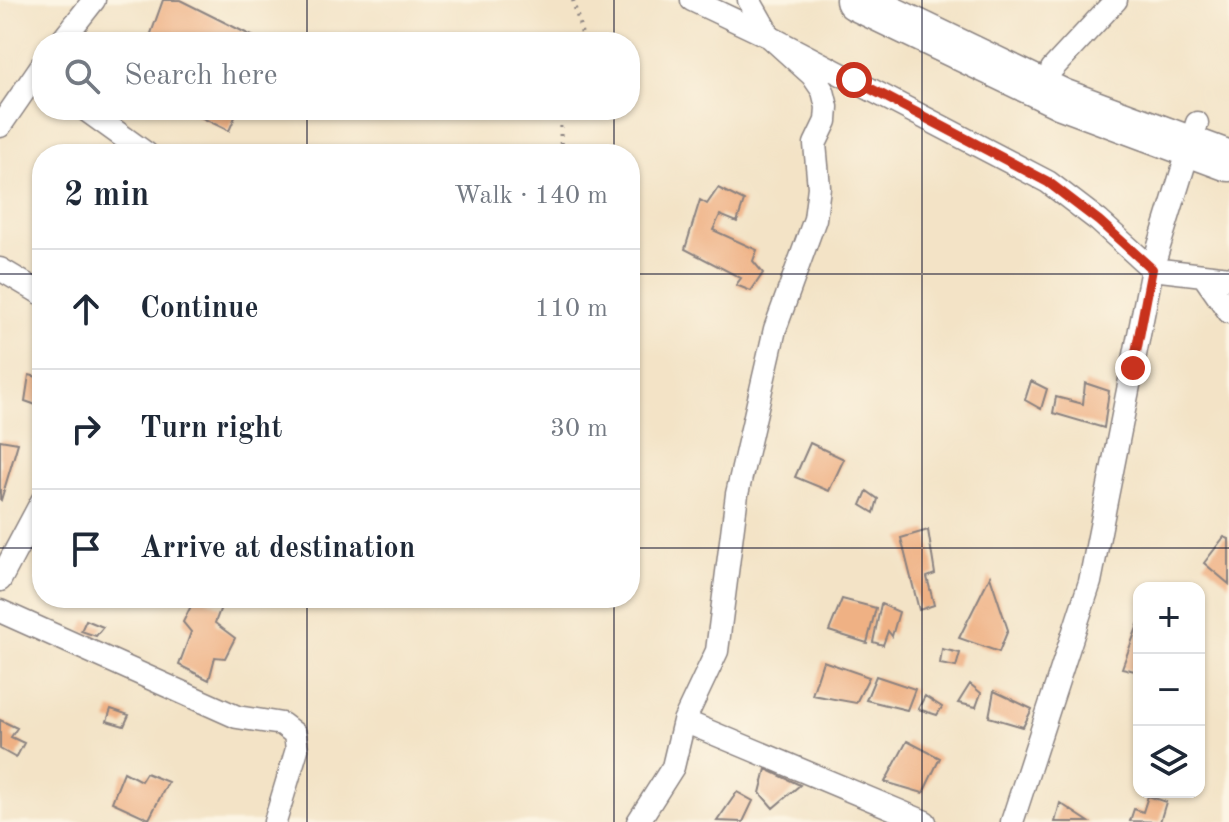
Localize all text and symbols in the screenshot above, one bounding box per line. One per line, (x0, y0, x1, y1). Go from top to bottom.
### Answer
search box (32, 32, 640, 120)
icon: search (60, 54, 104, 98)
text: Search here (124, 61, 278, 91)
route start (836, 62, 872, 98)
text: 2 min (64, 179, 149, 213)
text: Walk · 140 m (454, 183, 608, 209)
icon: ahead (64, 287, 108, 331)
text: Continue (140, 294, 259, 324)
text: 110 m (535, 296, 608, 322)
route end (1115, 350, 1151, 386)
icon: right (64, 407, 108, 451)
text: Turn right (140, 414, 282, 444)
text: 30 m (550, 416, 608, 442)
icon: arrive (64, 527, 108, 571)
text: Arrive at destination (140, 534, 415, 564)
map controls (1133, 582, 1205, 798)
button: + (1133, 582, 1205, 654)
button: − (1133, 654, 1205, 726)
button: layers (1133, 726, 1205, 798)

